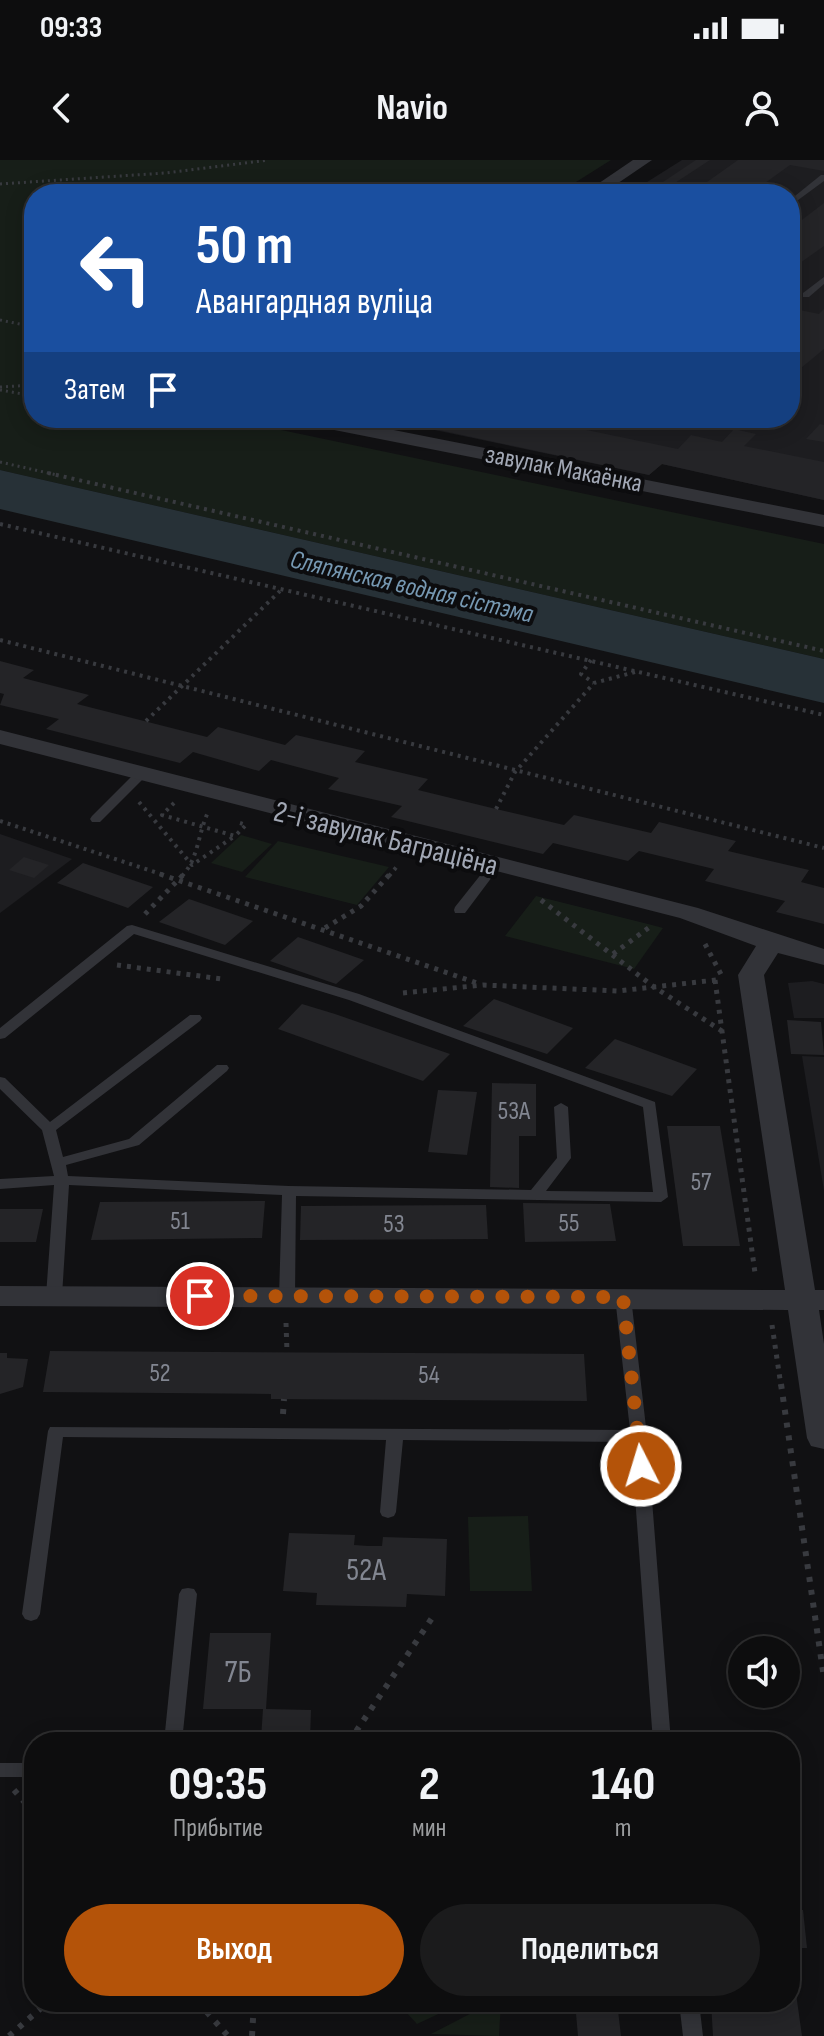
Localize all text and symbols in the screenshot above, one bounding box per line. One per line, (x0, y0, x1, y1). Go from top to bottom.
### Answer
text: 09:33 (40, 10, 102, 46)
icon: back (40, 86, 84, 130)
icon: person (740, 86, 784, 130)
text: Navio (376, 87, 448, 130)
text: 50 m (196, 213, 293, 280)
icon: left (64, 216, 168, 320)
text: Авангардная вуліца (196, 281, 433, 324)
icon: arrive (141, 368, 185, 412)
text: Затем (64, 372, 125, 408)
street label: завулак Макаёнка (483, 439, 645, 500)
water label: Сляпянская водная сістэма (287, 544, 537, 631)
street label: 2-і завулак Баграціёна (270, 794, 502, 884)
house number: 53А (498, 1096, 531, 1127)
house number: 57 (691, 1167, 712, 1198)
house number: 51 (170, 1206, 190, 1237)
house number: 55 (559, 1208, 579, 1239)
house number: 53 (383, 1209, 405, 1240)
pin (166, 1262, 234, 1330)
icon: arrive (178, 1274, 222, 1318)
house number: 52 (149, 1358, 171, 1389)
house number: 54 (418, 1360, 440, 1391)
position arrow (599, 1424, 683, 1508)
house number: 52А (346, 1551, 386, 1590)
map controls (728, 1636, 800, 1708)
button: sound (728, 1636, 800, 1708)
house number: 7Б (224, 1653, 252, 1692)
text: 09:35 (169, 1756, 267, 1813)
text: 2 (419, 1756, 440, 1813)
text: 140 (591, 1756, 655, 1813)
text: Прибытие (173, 1813, 263, 1844)
text: мин (412, 1813, 446, 1844)
text: m (615, 1813, 632, 1844)
button: Выход (64, 1904, 404, 1996)
button: Поделиться (420, 1904, 760, 1996)

